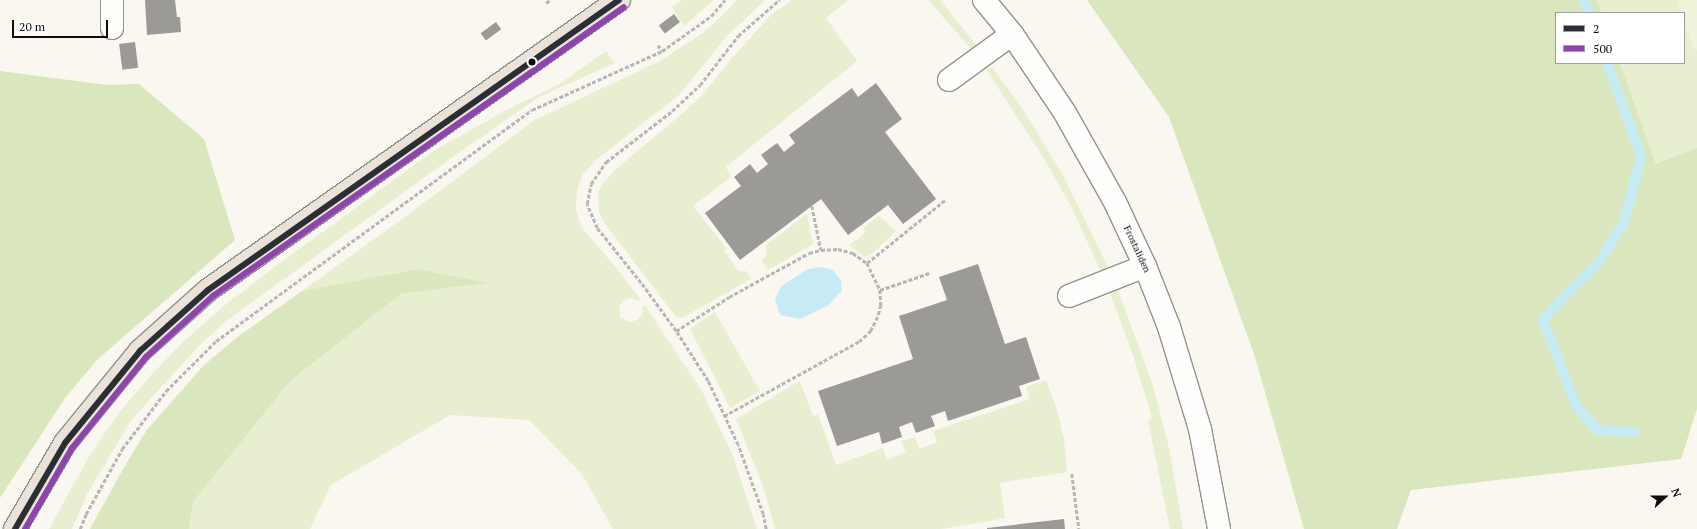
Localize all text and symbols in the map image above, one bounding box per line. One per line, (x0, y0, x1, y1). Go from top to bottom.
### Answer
scale bar (14, 12, 110, 38)
legend (1555, 12, 1685, 64)
text: 20 m (19, 19, 45, 34)
text: 2 (1593, 21, 1599, 36)
text: 500 (1593, 41, 1612, 56)
unlabelled marker (527, 57, 537, 67)
street label: Frostaliden (1121, 224, 1153, 274)
north arrow (1645, 477, 1685, 517)
text: N (1668, 486, 1684, 499)

